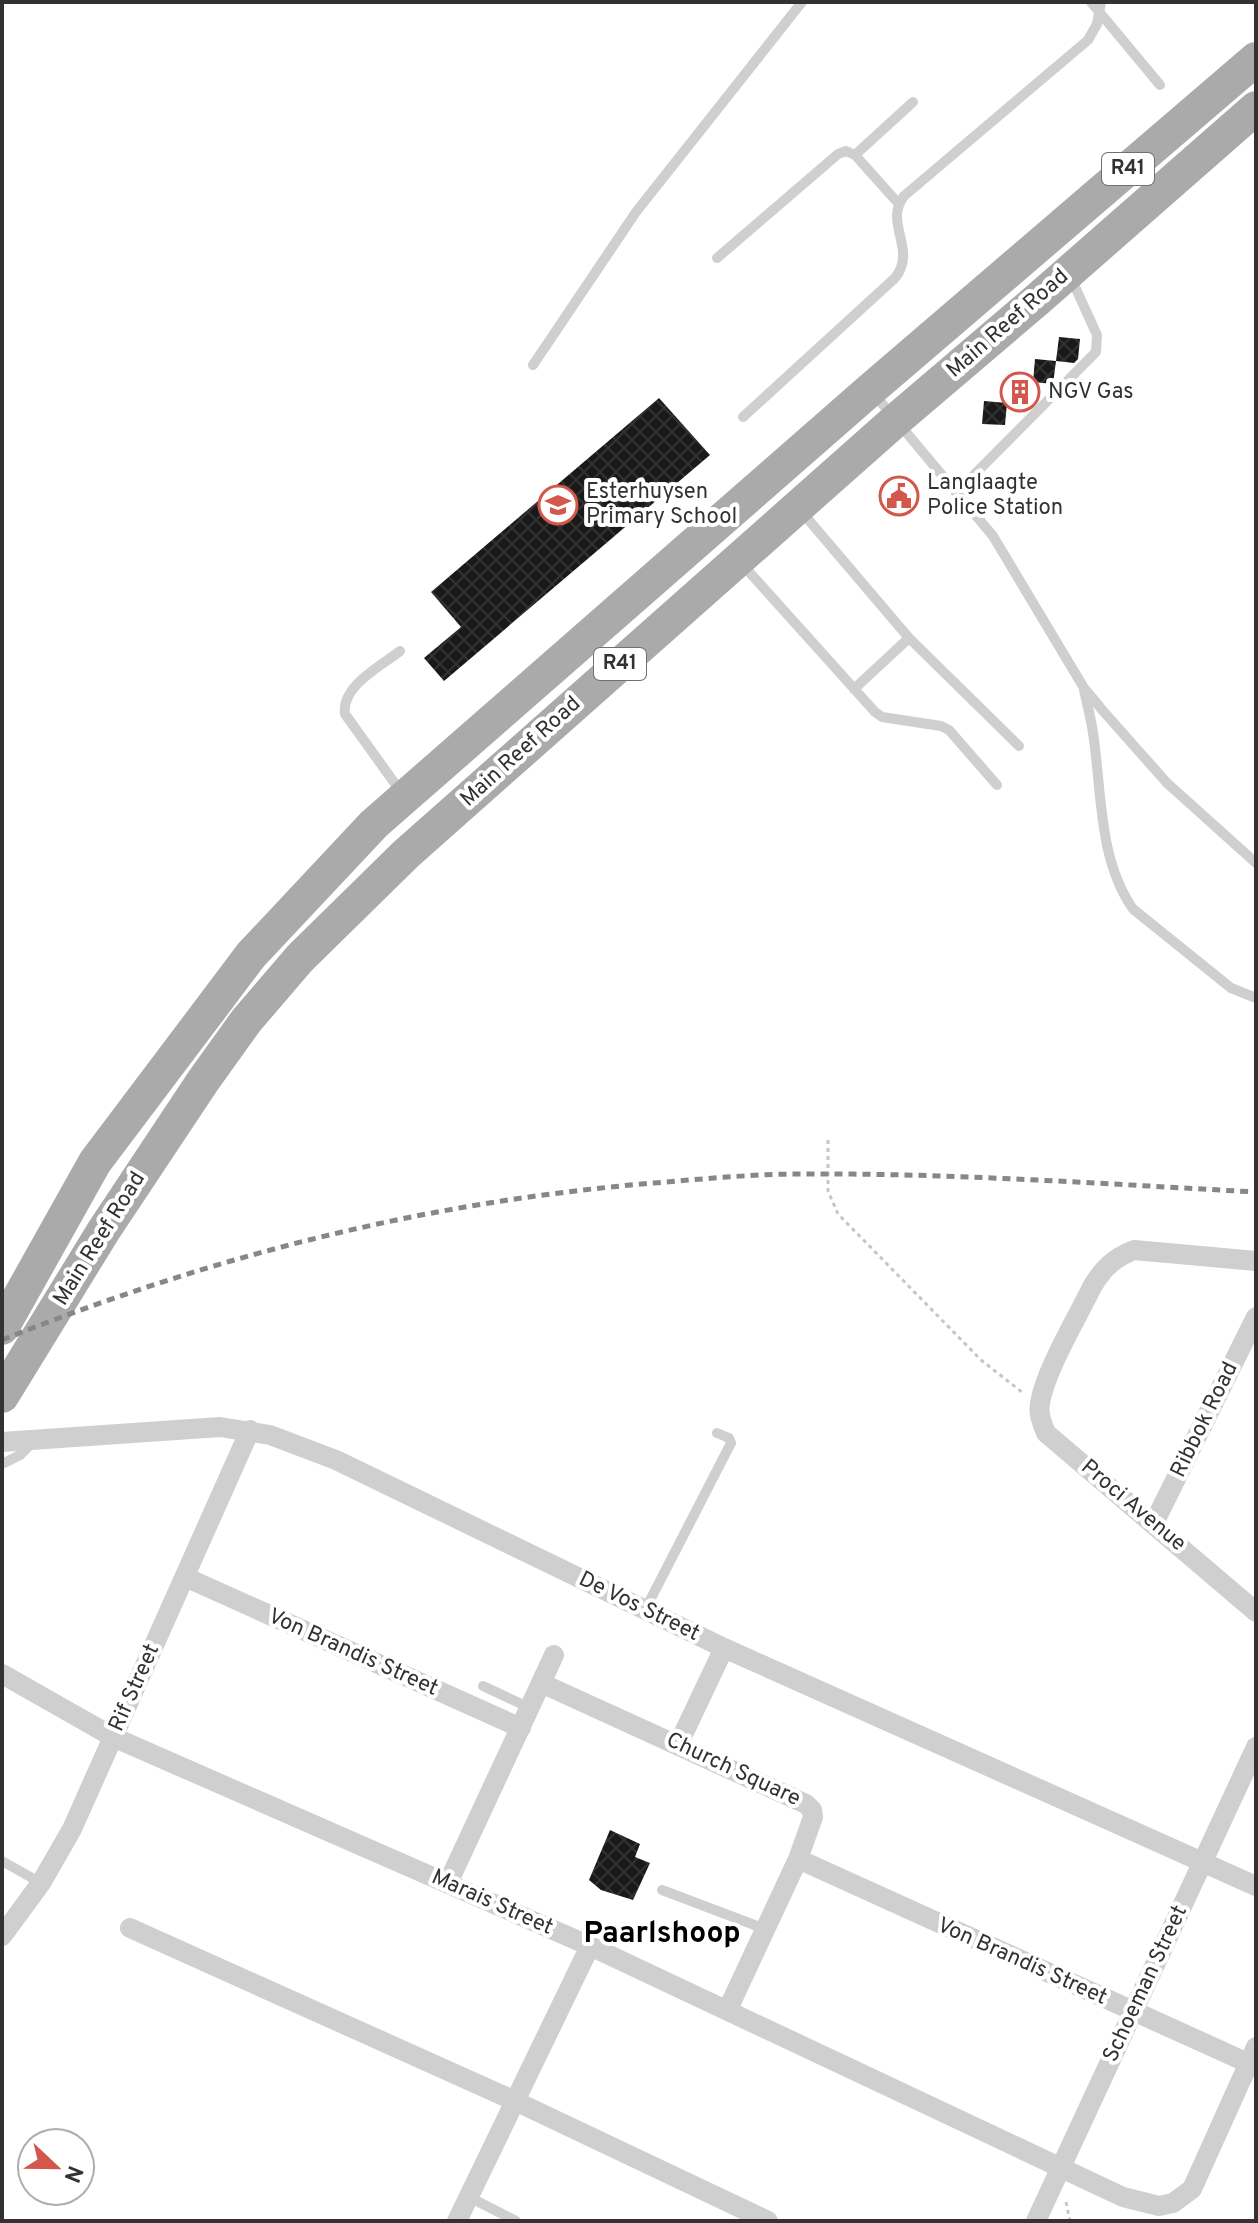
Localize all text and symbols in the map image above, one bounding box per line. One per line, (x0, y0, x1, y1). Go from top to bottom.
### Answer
road number: R41 (1102, 153, 1154, 185)
street label: Main Reef Road (941, 264, 1075, 384)
building icon: NGV Gas (999, 371, 1041, 413)
place label: NGV Gas (1048, 379, 1134, 406)
place label: Langlaagte Police Station (927, 470, 1063, 522)
public building icon: Langlaagte Police Station (878, 475, 920, 517)
place label: Esterhuysen Primary School (586, 479, 737, 531)
school or university icon: Esterhuysen Primary School (537, 484, 579, 526)
road number: R41 (594, 648, 646, 680)
street label: Main Reef Road (455, 691, 587, 813)
street label: Main Reef Road (48, 1167, 152, 1311)
street label: Ribbok Road (1165, 1358, 1245, 1482)
street label: Proci Avenue (1075, 1454, 1191, 1558)
street label: De Vos Street (574, 1566, 704, 1648)
street label: Von Brandis Street (264, 1603, 442, 1703)
street label: Rif Street (104, 1640, 166, 1736)
street label: Church Square (662, 1727, 804, 1813)
street label: Marais Street (427, 1864, 557, 1942)
street label: Schoeman Street (1098, 1901, 1194, 2067)
street label: Von Brandis Street (933, 1912, 1111, 2012)
district label: Paarlshoop (583, 1916, 741, 1953)
north arrow (16, 2127, 96, 2207)
text: N (57, 2161, 88, 2186)

